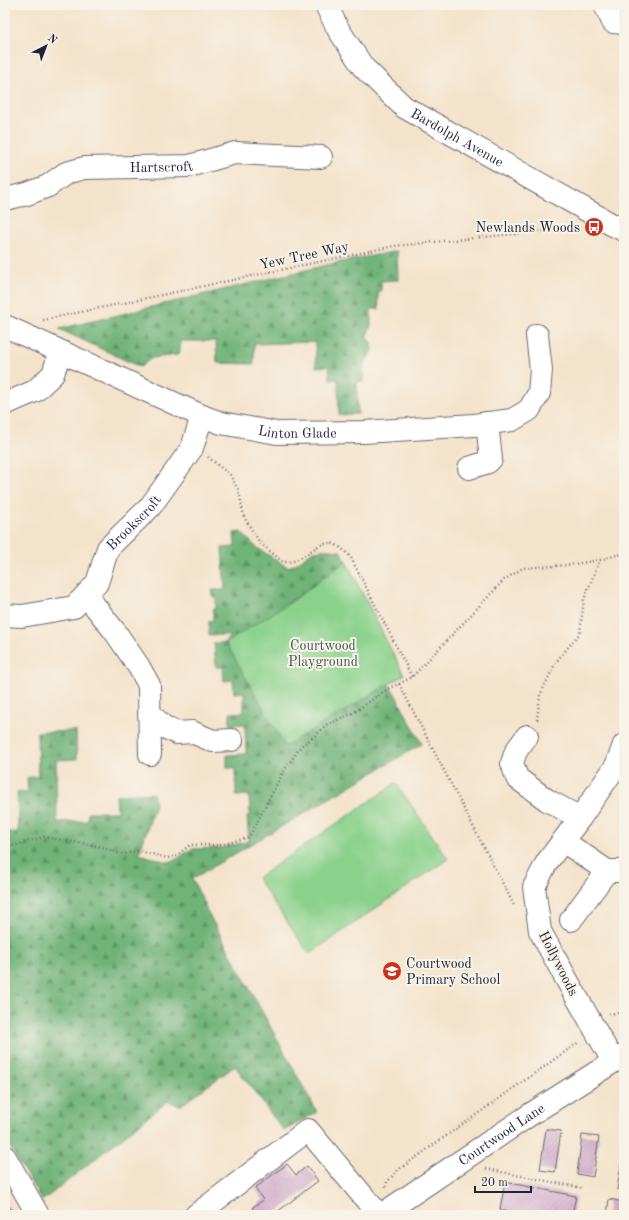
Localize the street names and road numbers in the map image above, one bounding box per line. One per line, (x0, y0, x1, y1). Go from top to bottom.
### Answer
street label: Bardolph Avenue (408, 106, 506, 170)
street label: Hartscroft (129, 159, 195, 175)
street label: Yew Tree Way (258, 240, 351, 272)
street label: Linton Glade (257, 424, 337, 441)
street label: Brookscroft (104, 493, 164, 553)
street label: Hollywoods (536, 929, 580, 998)
street label: Courtwood Lane (456, 1101, 547, 1169)

